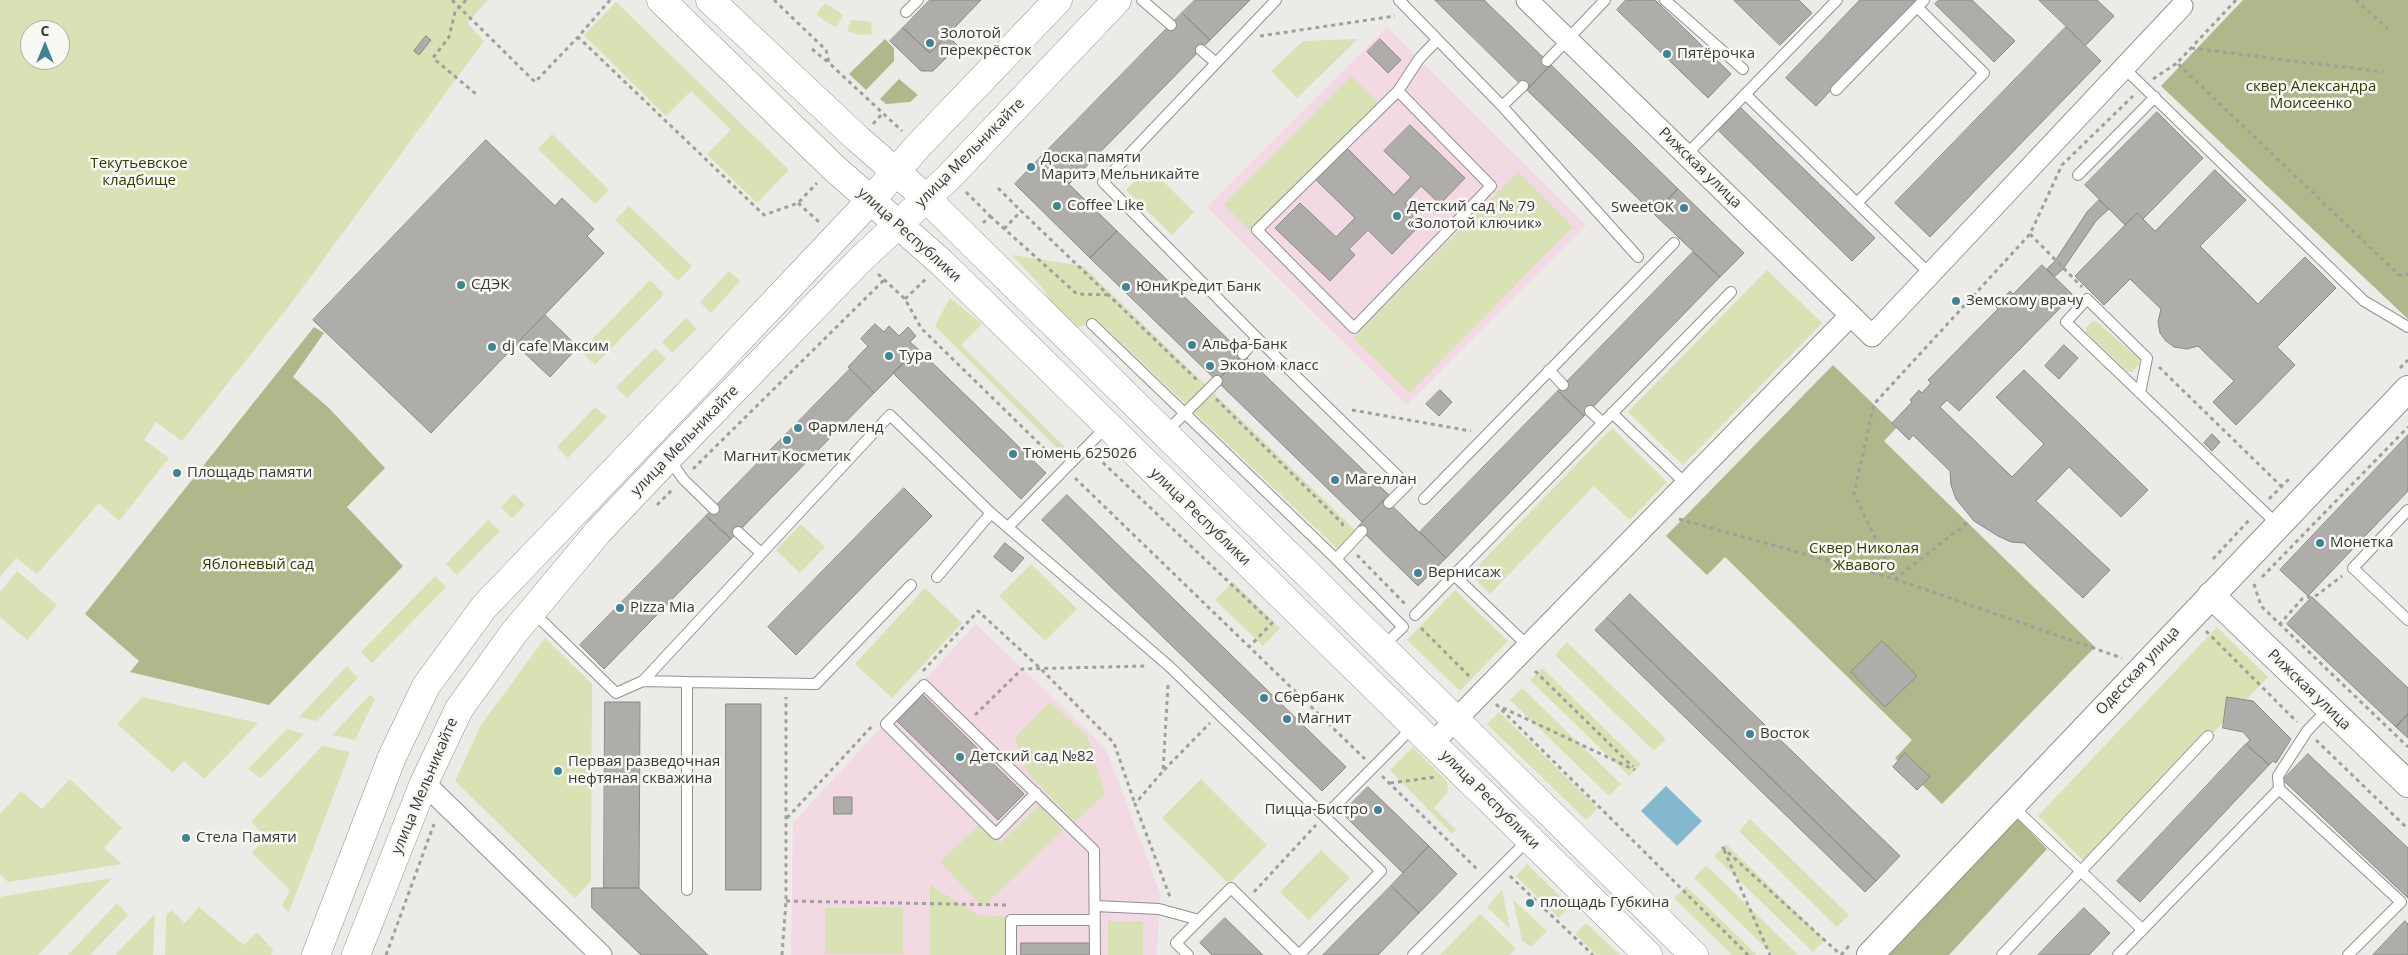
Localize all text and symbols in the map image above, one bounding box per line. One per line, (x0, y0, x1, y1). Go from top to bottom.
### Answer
north arrow (20, 20, 70, 70)
text: С (41, 21, 49, 40)
place label: Золотой перекрёсток (940, 25, 1032, 60)
marker: Золотой перекрёсток (924, 37, 936, 49)
place label: Пятёрочка (1677, 45, 1755, 63)
marker: Пятёрочка (1661, 48, 1673, 60)
park label: сквер Александра Моисеенко (2246, 78, 2376, 113)
street label: улица Мельникайте (912, 95, 1028, 211)
street label: Рижская улица (1655, 124, 1745, 212)
place label: Доска памяти Маритэ Мельникайте (1041, 149, 1199, 184)
park label: Текутьевское кладбище (90, 155, 188, 190)
marker: Доска памяти Маритэ Мельникайте (1025, 161, 1037, 173)
street label: улица Республики (854, 184, 964, 286)
place label: Coffee Like (1067, 197, 1144, 215)
place label: Детский сад № 79 «Золотой ключик» (1407, 198, 1542, 233)
place label: SweetOK (1611, 199, 1674, 217)
marker: Coffee Like (1051, 200, 1063, 212)
marker: SweetOK (1678, 202, 1690, 214)
marker: Детский сад № 79 «Золотой ключик» (1391, 210, 1403, 222)
place label: СДЭК (471, 276, 509, 294)
place label: ЮниКредит Банк (1136, 278, 1261, 296)
marker: СДЭК (455, 279, 467, 291)
marker: ЮниКредит Банк (1120, 281, 1132, 293)
place label: Земскому врачу (1966, 292, 2083, 310)
marker: Земскому врачу (1950, 295, 1962, 307)
place label: Альфа-Банк (1202, 336, 1288, 354)
place label: dj cafe Максим (502, 338, 609, 356)
marker: Альфа-Банк (1186, 339, 1198, 351)
marker: dj cafe Максим (486, 341, 498, 353)
place label: Тура (899, 347, 932, 365)
marker: Тура (883, 350, 895, 362)
place label: Эконом класс (1220, 357, 1319, 375)
marker: Эконом класс (1204, 360, 1216, 372)
street label: улица Мельникайте (628, 382, 742, 500)
place label: Фармленд (808, 419, 884, 437)
marker: Фармленд (792, 422, 804, 434)
marker: Магнит Косметик (781, 434, 793, 446)
place label: Тюмень 625026 (1023, 445, 1137, 463)
place label: Магнит Косметик (723, 448, 851, 466)
marker: Тюмень 625026 (1007, 448, 1019, 460)
place label: Площадь памяти (187, 464, 312, 482)
street label: улица Республики (1146, 464, 1254, 570)
marker: Площадь памяти (171, 467, 183, 479)
place label: Магеллан (1345, 471, 1417, 489)
marker: Магеллан (1329, 474, 1341, 486)
place label: Монетка (2330, 534, 2394, 552)
marker: Монетка (2314, 537, 2326, 549)
park label: Сквер Николая Жвавого (1809, 540, 1919, 575)
park label: Яблоневый сад (202, 556, 314, 574)
place label: Вернисаж (1428, 564, 1501, 582)
marker: Вернисаж (1412, 567, 1424, 579)
place label: Pizza Mia (630, 599, 695, 617)
marker: Pizza Mia (614, 602, 626, 614)
street label: Одесская улица (2092, 623, 2184, 719)
street label: Рижская улица (2264, 646, 2354, 734)
place label: Сбербанк (1274, 689, 1344, 707)
marker: Сбербанк (1258, 692, 1270, 704)
place label: Магнит (1297, 710, 1351, 728)
marker: Магнит (1281, 713, 1293, 725)
street label: улица Мельникайте (388, 715, 462, 857)
place label: Восток (1760, 725, 1810, 743)
marker: Восток (1744, 728, 1756, 740)
street label: улица Республики (1437, 747, 1543, 853)
place label: Детский сад №82 (970, 748, 1094, 766)
marker: Детский сад №82 (954, 751, 966, 763)
place label: Первая разведочная нефтяная скважина (568, 753, 720, 788)
marker: Первая разведочная нефтяная скважина (552, 765, 564, 777)
place label: Пицца-Бистро (1264, 801, 1368, 819)
marker: Пицца-Бистро (1372, 804, 1384, 816)
place label: Стела Памяти (196, 829, 297, 847)
marker: Стела Памяти (180, 832, 192, 844)
place label: площадь Губкина (1540, 894, 1669, 912)
marker: площадь Губкина (1524, 897, 1536, 909)

